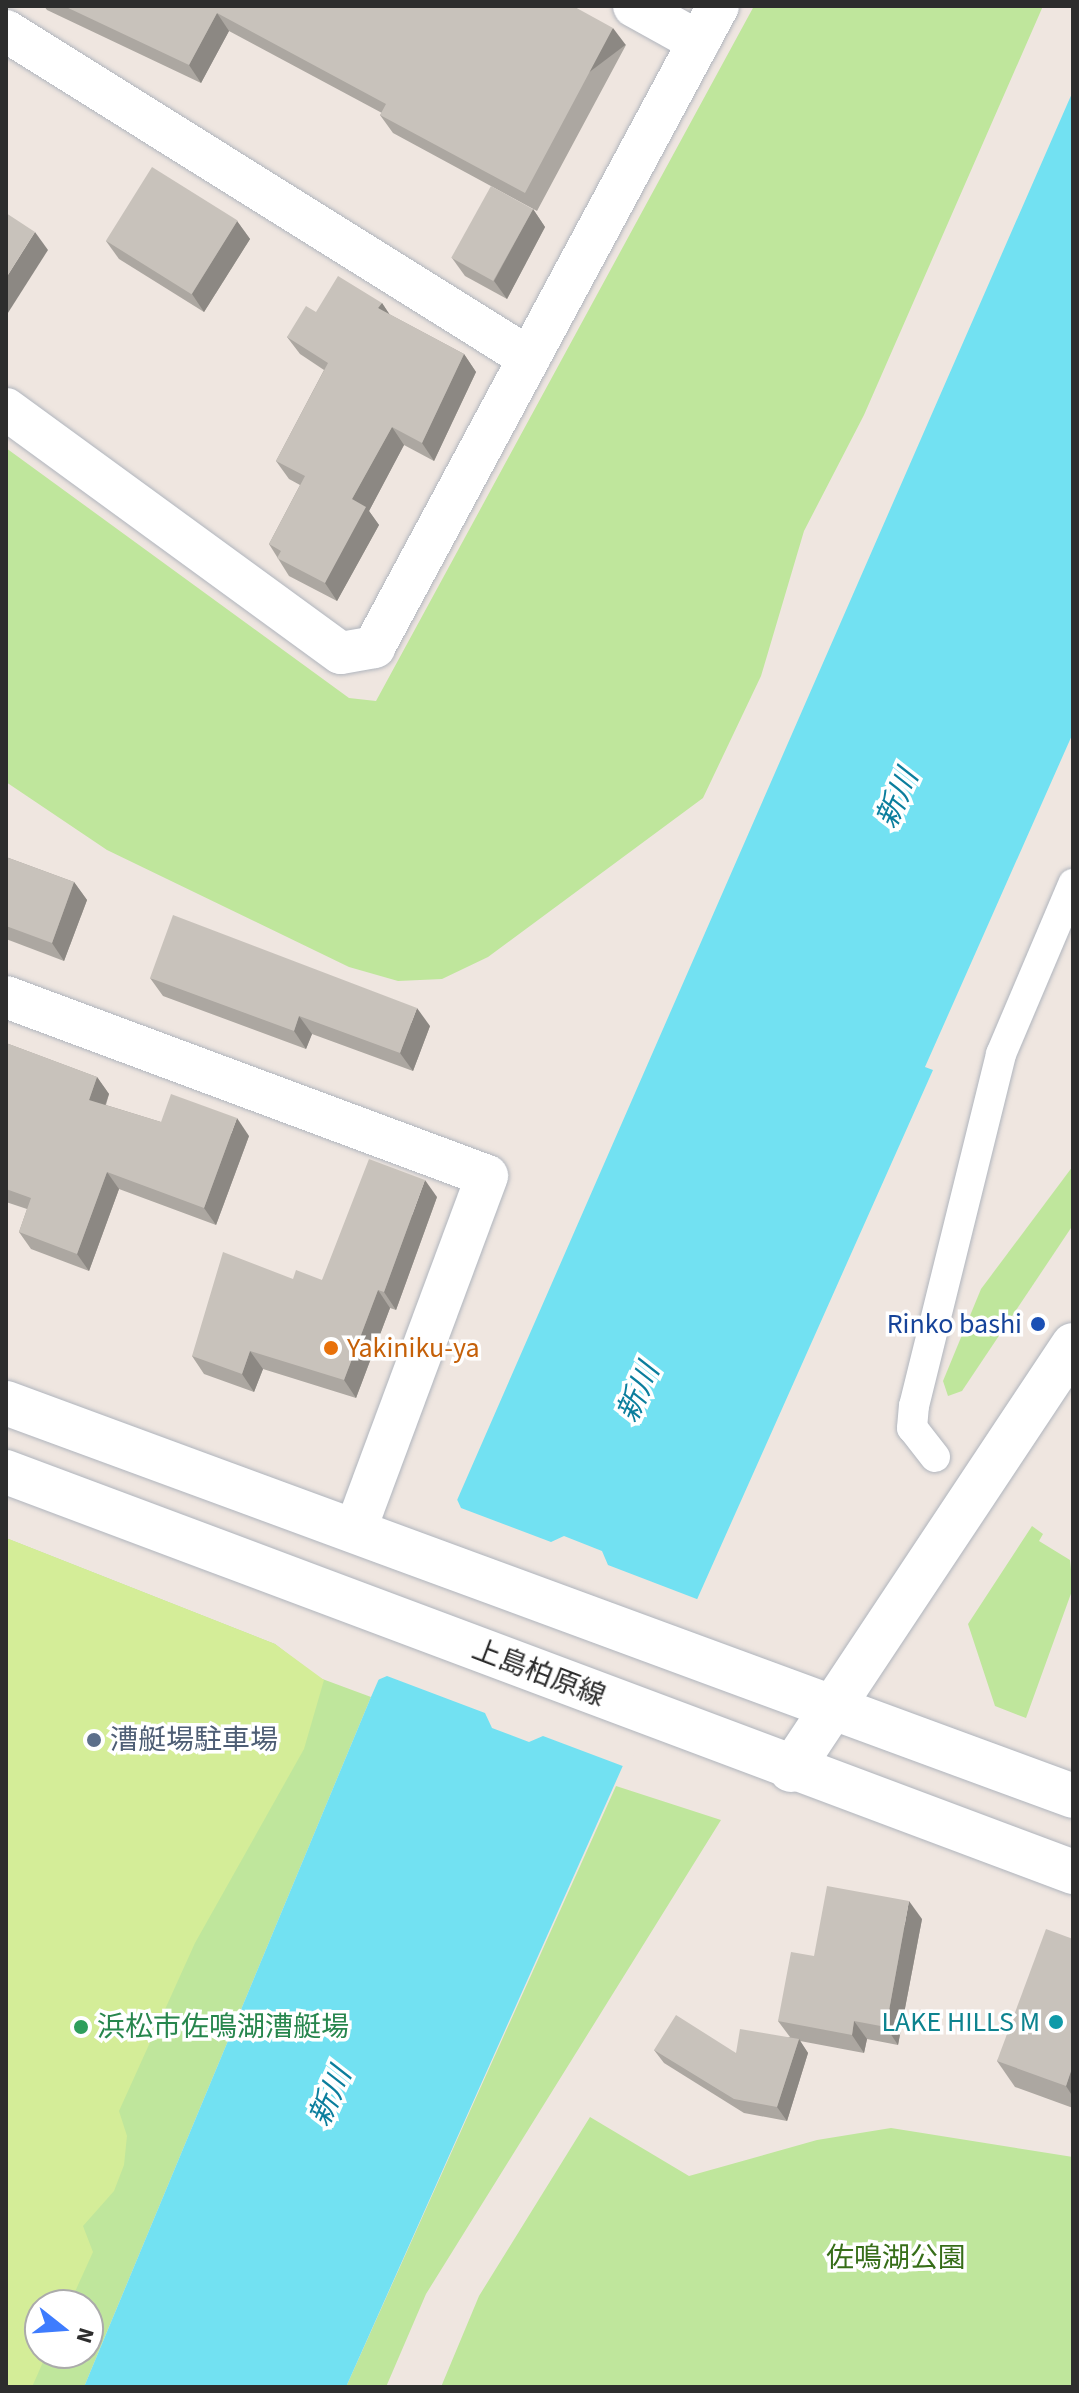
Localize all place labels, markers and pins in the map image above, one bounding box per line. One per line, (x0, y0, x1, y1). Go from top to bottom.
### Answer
place label: Rinko bashi (887, 1307, 1022, 1341)
marker: Rinko bashi (1029, 1315, 1047, 1333)
place label: Yakiniku-ya (347, 1331, 480, 1365)
marker: Yakiniku-ya (322, 1339, 340, 1357)
place label: 漕艇場駐車場 (110, 1723, 278, 1757)
marker: 漕艇場駐車場 (85, 1731, 103, 1749)
place label: LAKE HILLS M (881, 2005, 1040, 2039)
place label: 浜松市佐鳴湖漕艇場 (97, 2010, 349, 2044)
marker: LAKE HILLS M (1047, 2013, 1065, 2031)
marker: 浜松市佐鳴湖漕艇場 (72, 2018, 90, 2036)

